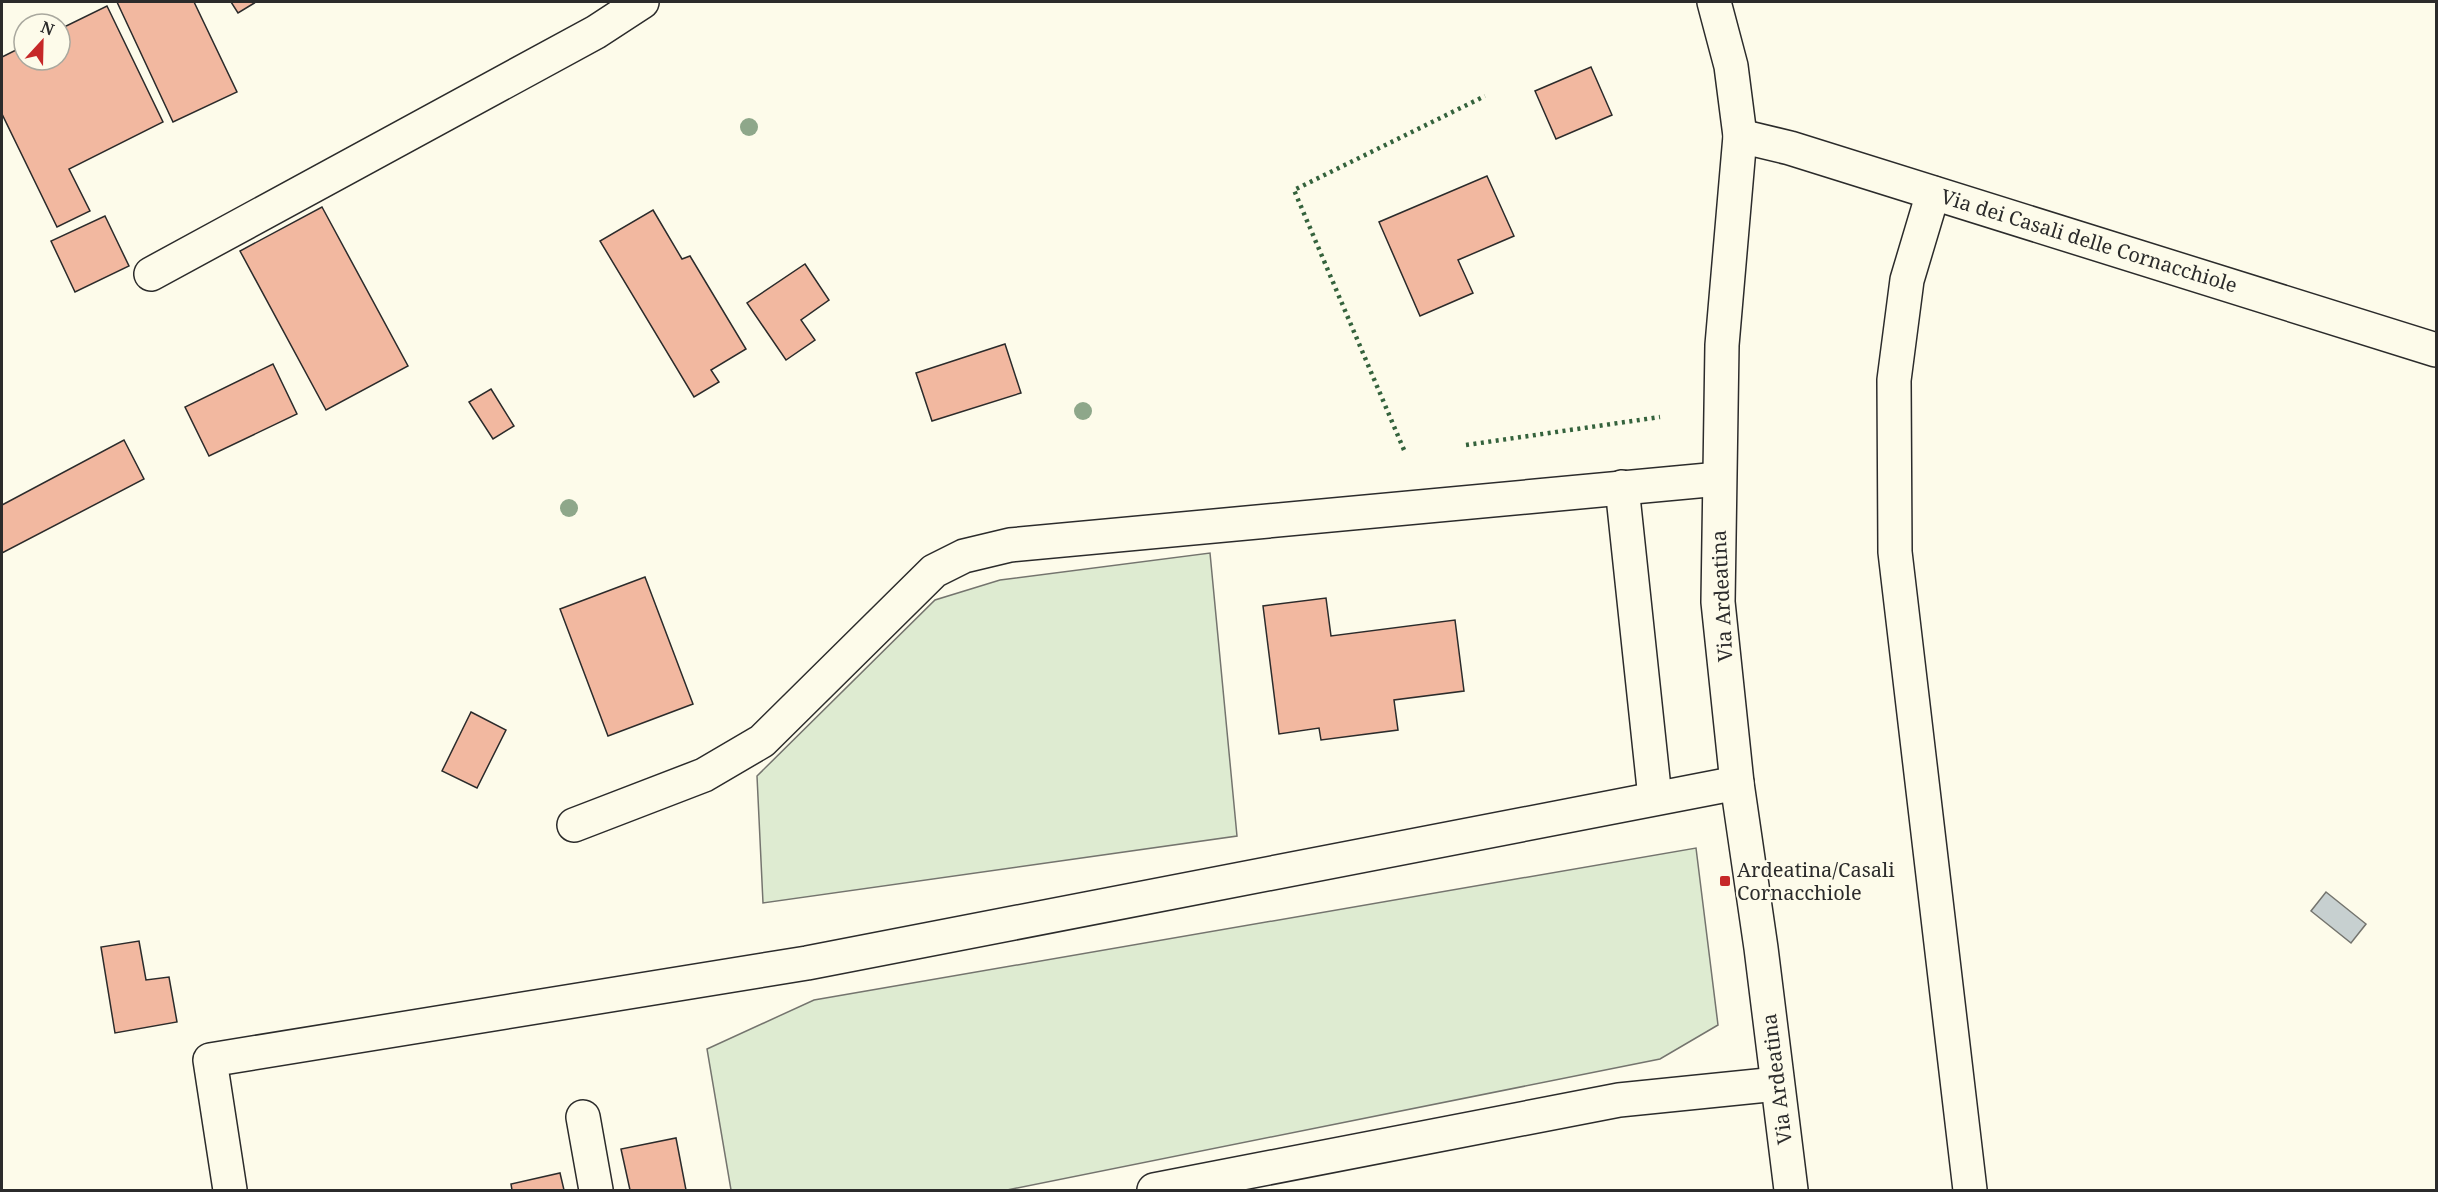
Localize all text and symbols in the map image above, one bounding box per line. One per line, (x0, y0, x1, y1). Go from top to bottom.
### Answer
north arrow (12, 12, 72, 72)
text: N (38, 16, 58, 41)
street label: Via dei Casali delle Cornacchiole (1938, 183, 2241, 299)
street label: Via Ardeatina (1705, 530, 1738, 663)
place label: Ardeatina/Casali Cornacchiole (1737, 856, 1895, 906)
marker: Ardeatina/Casali Cornacchiole (1718, 874, 1732, 888)
street label: Via Ardeatina (1755, 1012, 1798, 1146)

